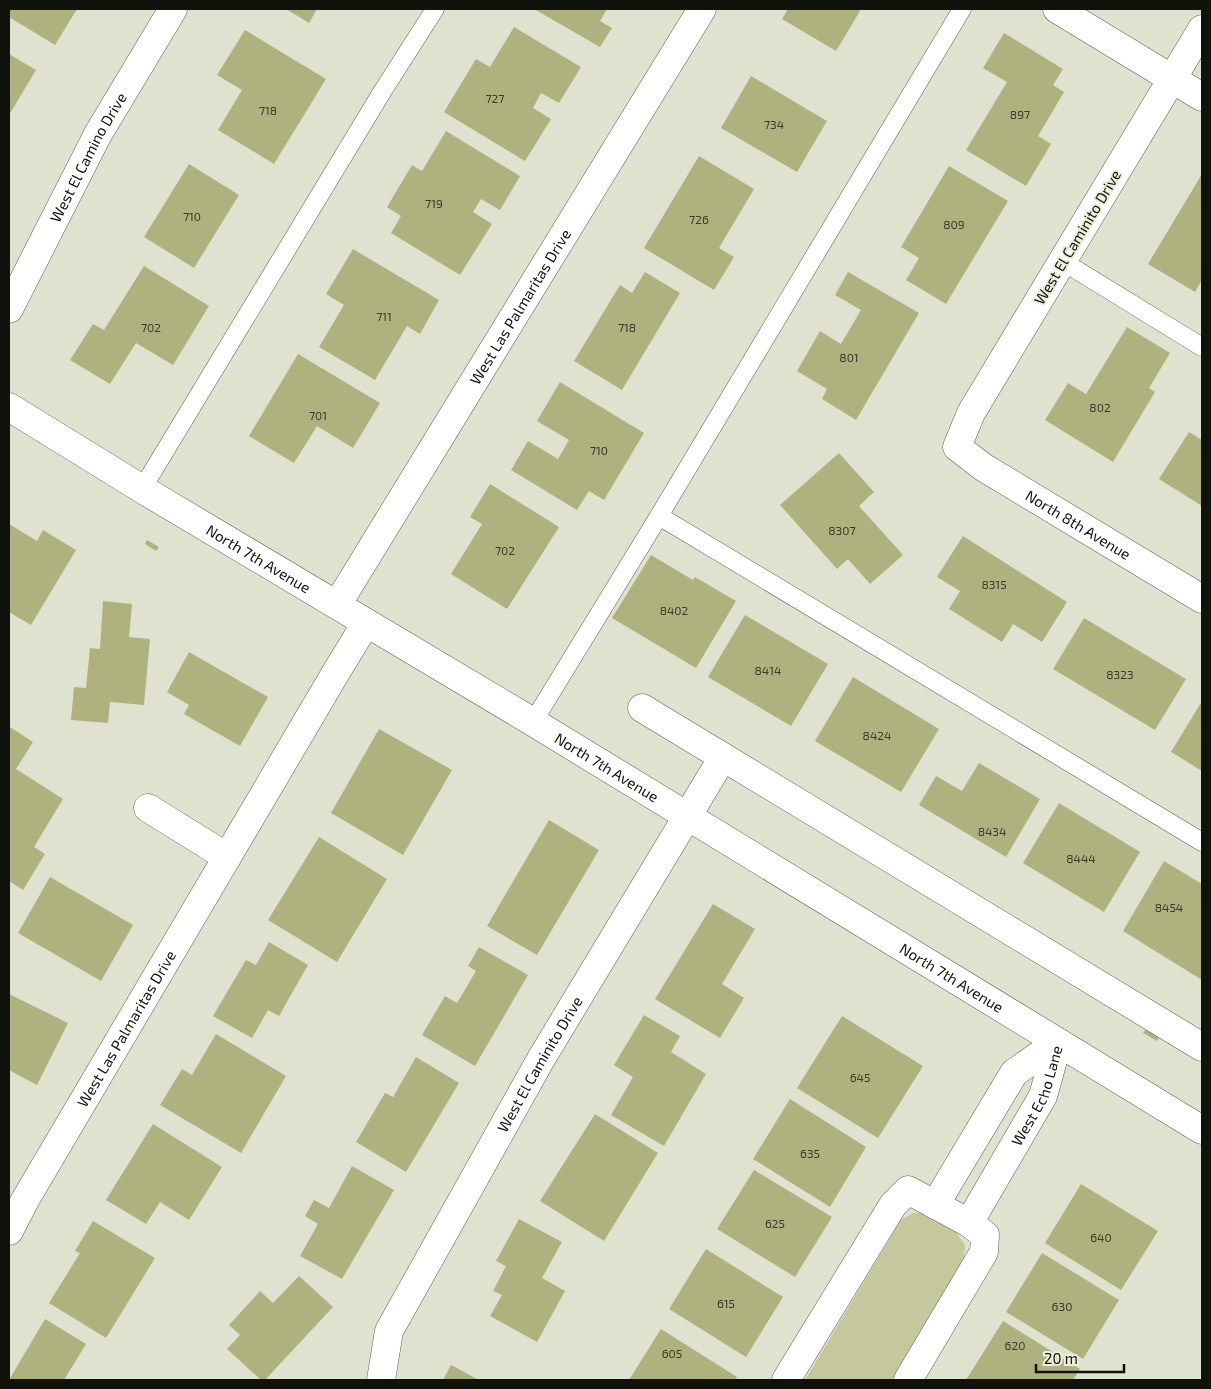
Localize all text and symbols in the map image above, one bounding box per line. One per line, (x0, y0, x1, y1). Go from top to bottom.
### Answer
street label: West El Camino Drive (46, 89, 130, 225)
house number: 727 (485, 91, 505, 105)
house number: 718 (259, 103, 277, 117)
house number: 897 (1010, 107, 1030, 121)
house number: 734 (764, 117, 784, 131)
street label: West El Caminito Drive (1030, 166, 1124, 308)
house number: 719 (425, 196, 443, 210)
house number: 710 (183, 209, 201, 223)
house number: 726 (689, 212, 709, 226)
house number: 809 (943, 217, 965, 231)
street label: West Las Palmaritas Drive (465, 226, 574, 388)
house number: 711 (376, 309, 392, 323)
house number: 702 (141, 320, 161, 334)
house number: 718 (618, 320, 636, 334)
house number: 801 (839, 350, 859, 364)
house number: 802 (1089, 400, 1111, 414)
house number: 701 (309, 408, 327, 422)
house number: 710 (590, 443, 608, 457)
street label: North 8th Avenue (1022, 486, 1134, 563)
street label: North 7th Avenue (203, 520, 314, 597)
house number: 8307 (828, 523, 856, 537)
house number: 702 (495, 543, 515, 557)
house number: 8315 (981, 577, 1007, 591)
house number: 8402 (660, 603, 689, 617)
house number: 8414 (755, 663, 781, 677)
house number: 8323 (1106, 667, 1134, 681)
house number: 8424 (863, 728, 891, 742)
street label: North 7th Avenue (552, 729, 662, 806)
house number: 8434 (978, 824, 1006, 838)
house number: 8444 (1066, 851, 1096, 865)
house number: 8454 (1155, 900, 1183, 914)
street label: North 7th Avenue (897, 939, 1007, 1016)
street label: West Las Palmaritas Drive (73, 947, 179, 1110)
street label: West El Caminito Drive (493, 993, 586, 1135)
street label: West Echo Lane (1007, 1044, 1066, 1149)
house number: 645 (850, 1070, 870, 1084)
house number: 635 (800, 1146, 820, 1160)
house number: 625 (765, 1216, 785, 1230)
house number: 640 (1090, 1230, 1112, 1244)
house number: 615 (717, 1296, 735, 1310)
house number: 630 (1052, 1299, 1072, 1313)
house number: 620 (1005, 1338, 1025, 1352)
scale bar (1036, 1342, 1124, 1374)
house number: 605 (662, 1346, 682, 1360)
text: 20 m (1044, 1349, 1078, 1367)

